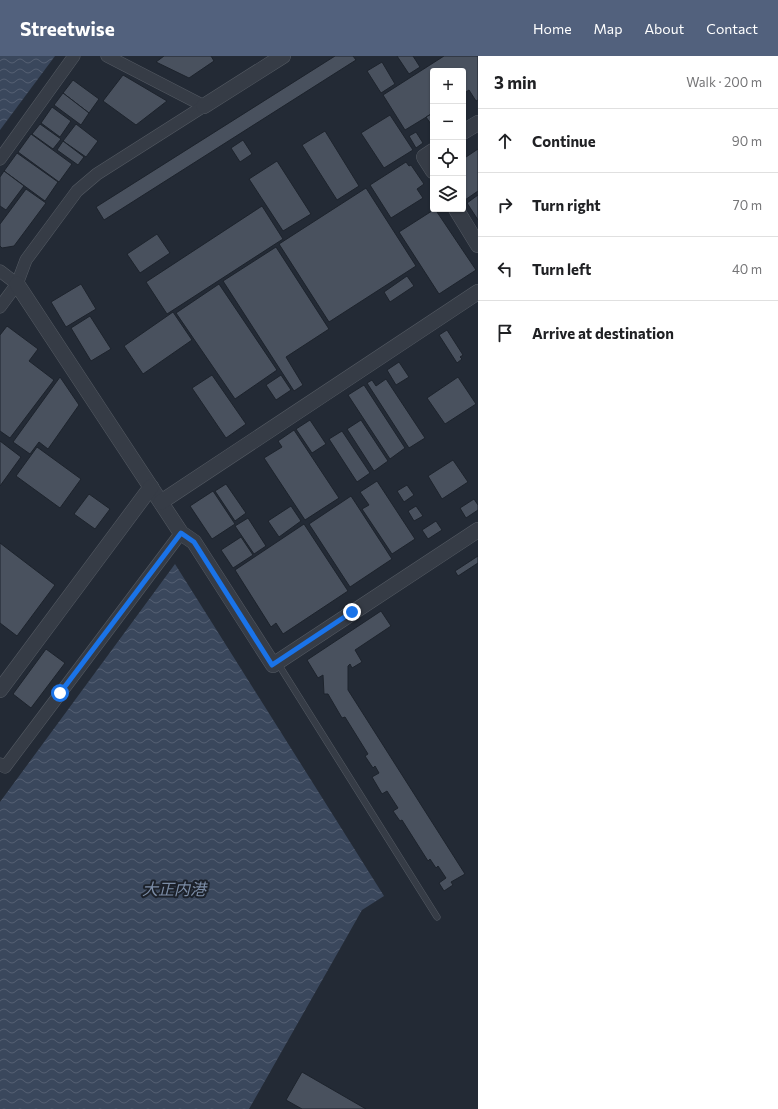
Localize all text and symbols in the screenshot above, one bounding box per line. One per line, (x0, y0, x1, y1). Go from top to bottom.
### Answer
text: Streetwise (20, 17, 115, 40)
text: Home (533, 20, 572, 37)
text: Map (594, 20, 622, 37)
text: About (644, 20, 684, 37)
text: Contact (706, 20, 758, 37)
map controls (430, 68, 466, 212)
button: + (430, 68, 466, 104)
text: 3 min (494, 72, 537, 93)
text: Walk · 200 m (686, 74, 762, 90)
button: − (430, 104, 466, 140)
icon: ahead (494, 130, 516, 152)
text: Continue (532, 132, 596, 150)
text: 90 m (732, 133, 762, 149)
button: locate (430, 140, 466, 176)
button: layers (430, 176, 466, 212)
icon: right (494, 194, 516, 216)
text: Turn right (532, 196, 601, 214)
text: 70 m (733, 197, 762, 213)
icon: left (494, 258, 516, 280)
text: Turn left (532, 260, 591, 278)
text: 40 m (732, 261, 762, 277)
icon: arrive (494, 322, 516, 344)
text: Arrive at destination (532, 324, 674, 342)
route end (343, 603, 361, 621)
route start (51, 684, 69, 702)
water label: 大正内港 (142, 879, 208, 898)

